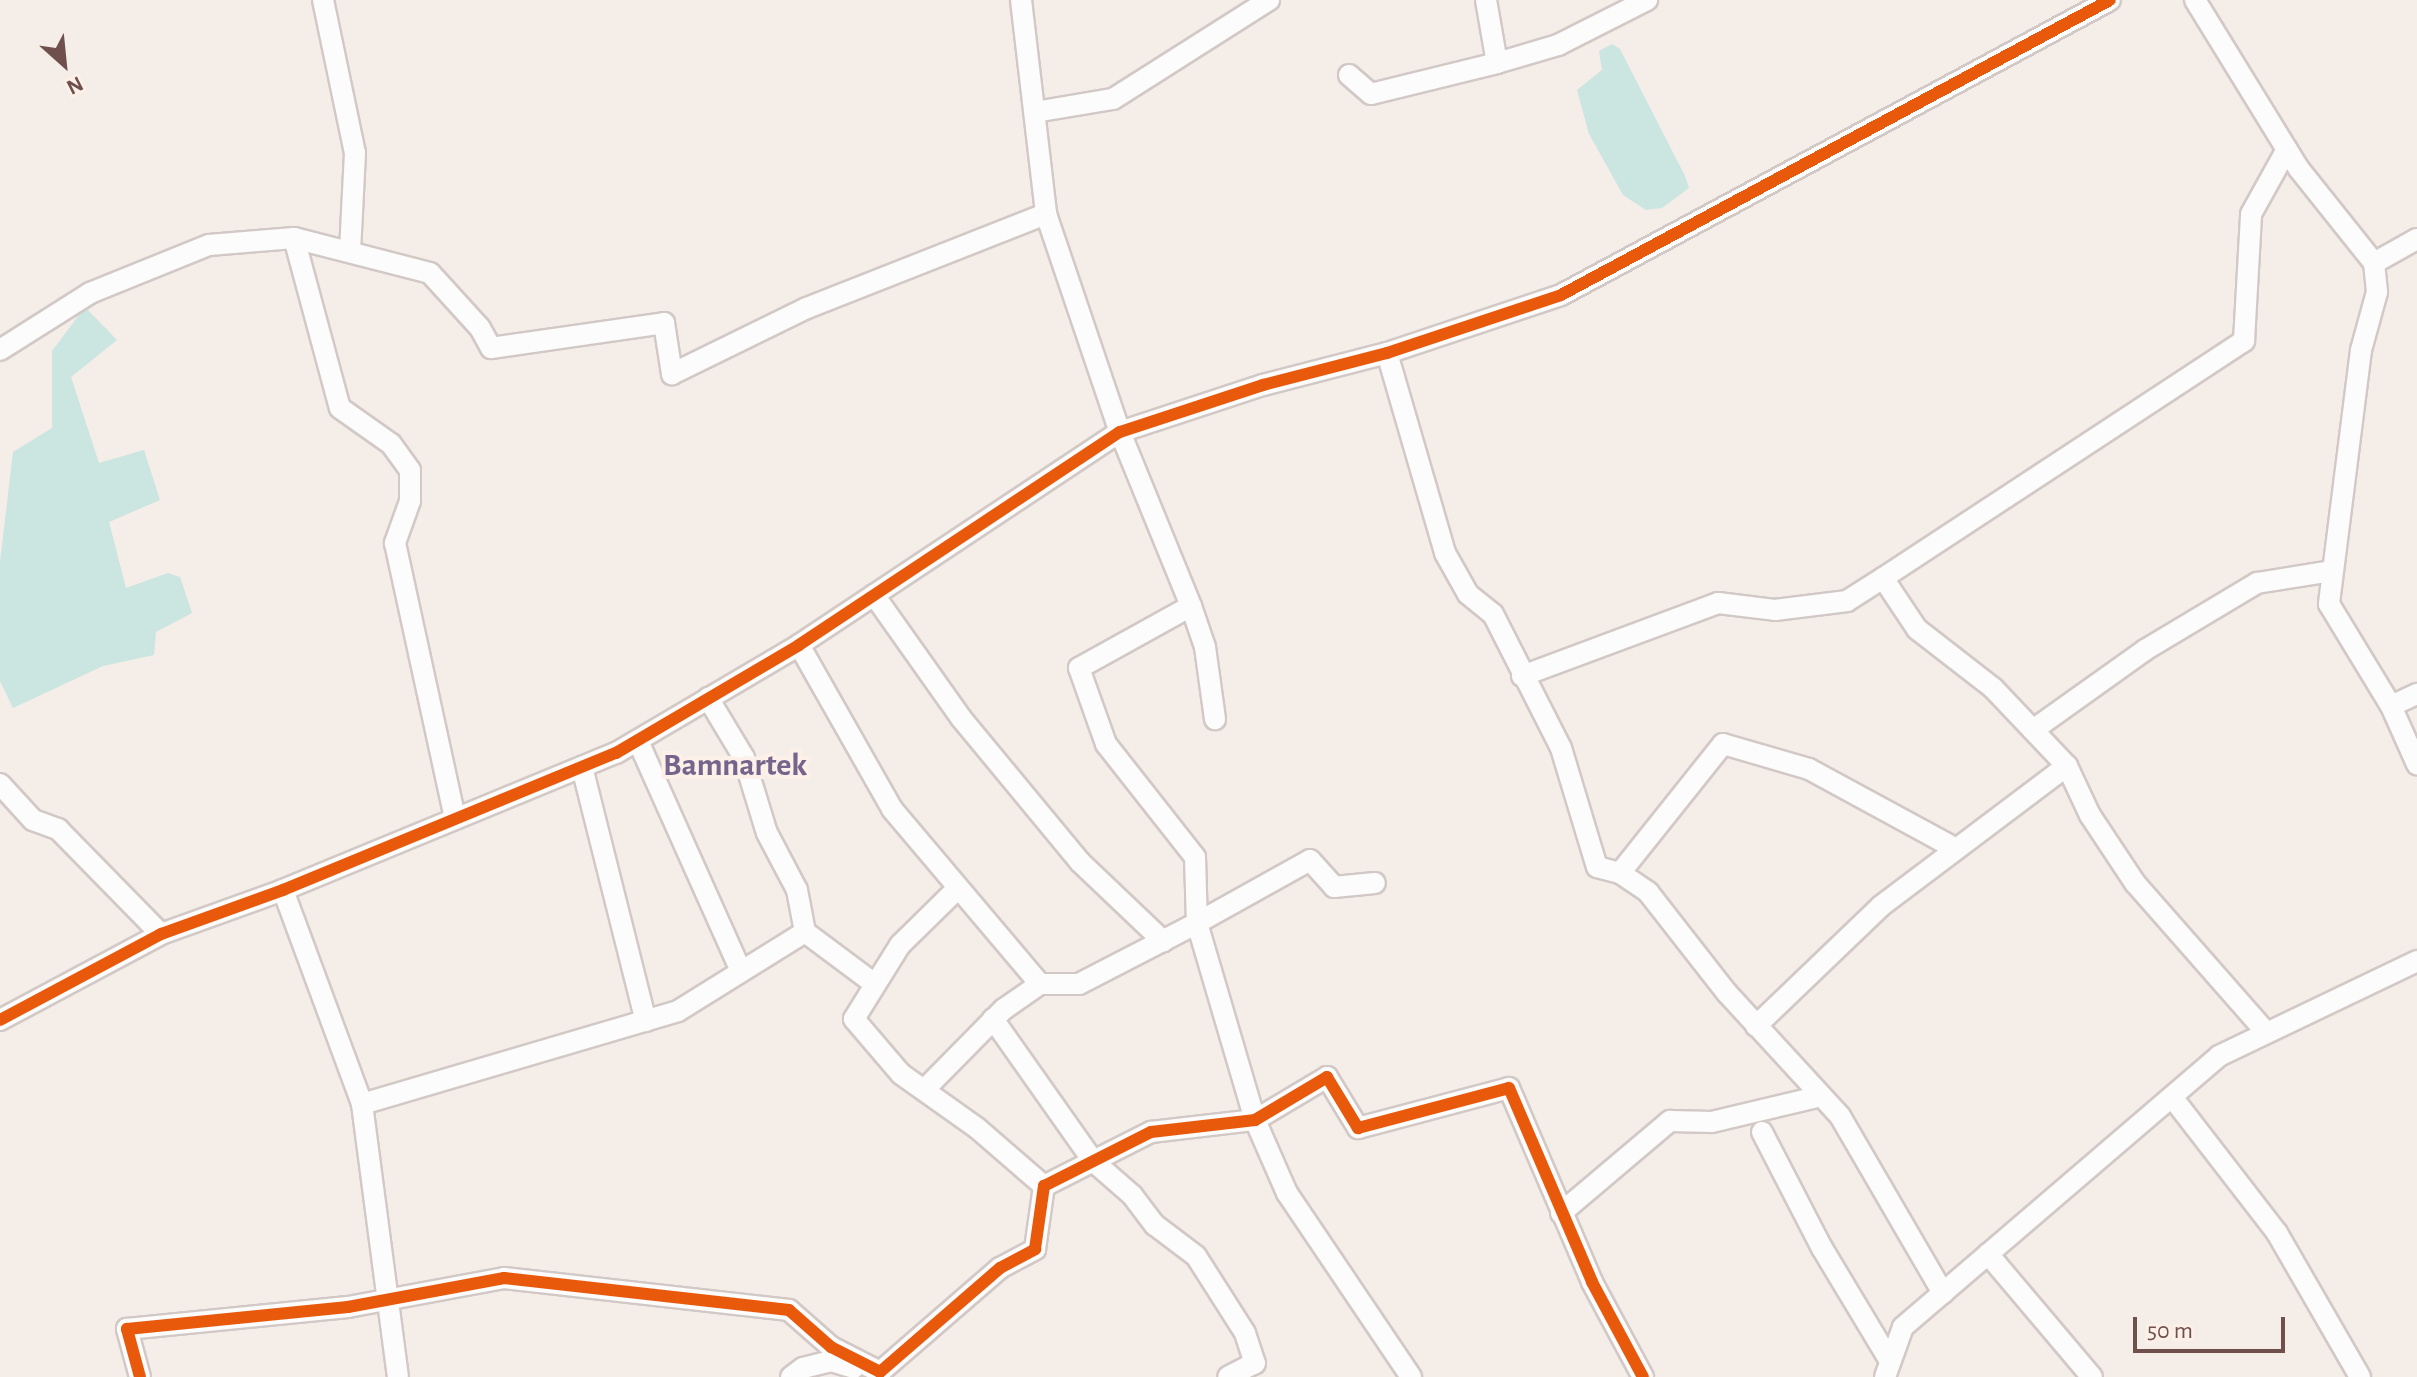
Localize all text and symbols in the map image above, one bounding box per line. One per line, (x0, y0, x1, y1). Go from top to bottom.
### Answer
north arrow (24, 24, 104, 104)
text: N (63, 72, 87, 99)
district label: Bamnartek (663, 746, 807, 784)
scale bar (2137, 1301, 2289, 1351)
text: 50 m (2147, 1319, 2193, 1343)

